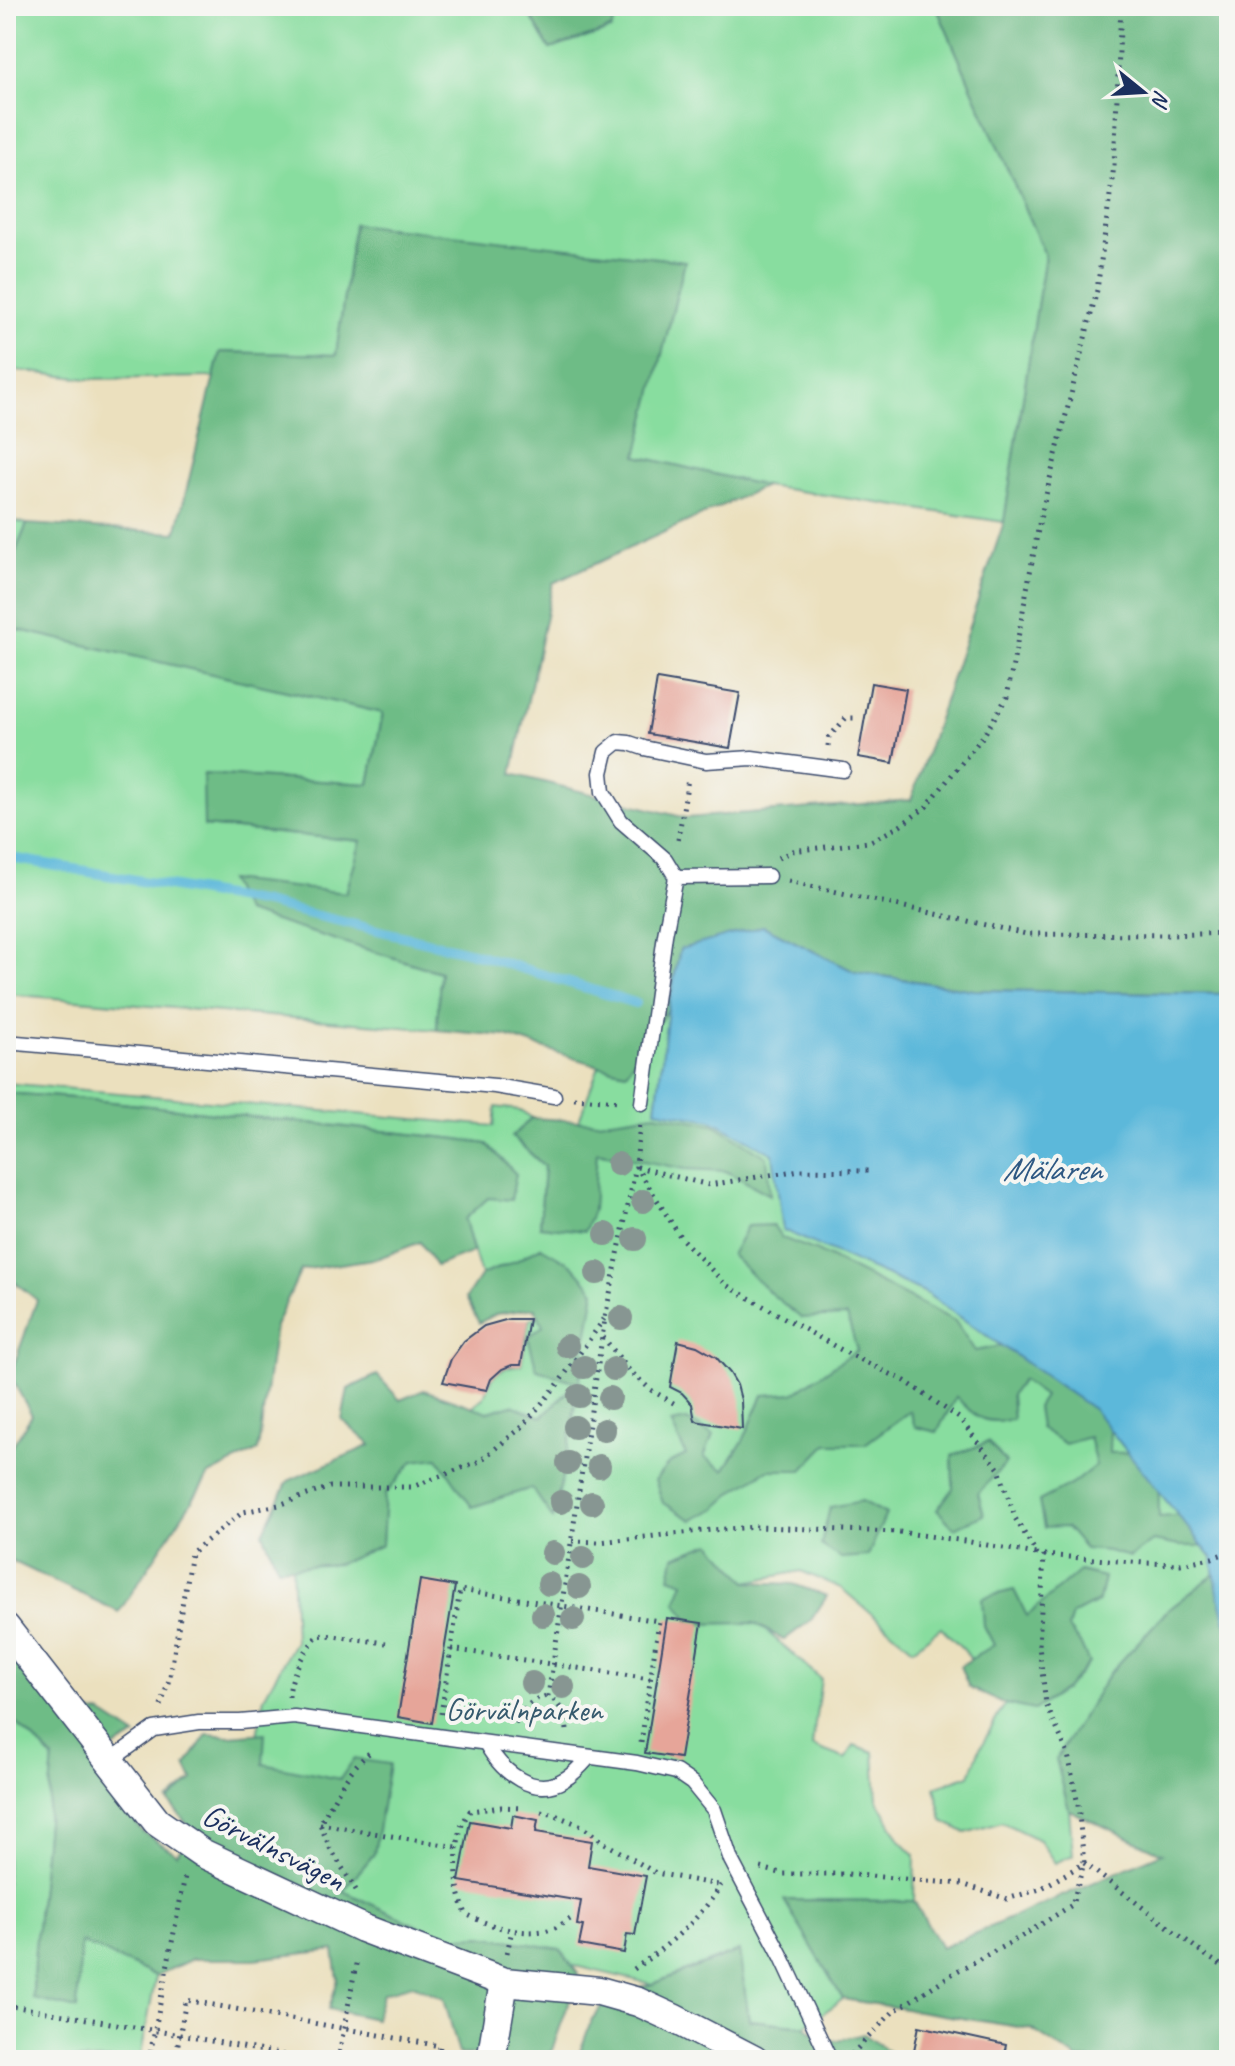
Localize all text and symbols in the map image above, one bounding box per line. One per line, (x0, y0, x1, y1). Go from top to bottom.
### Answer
north arrow (1103, 52, 1183, 132)
text: N (1145, 87, 1176, 112)
water label: Mälaren (1003, 1147, 1105, 1190)
park label: Görvälnparken (446, 1689, 604, 1730)
street label: Görvälnsvägen (196, 1794, 352, 1901)

